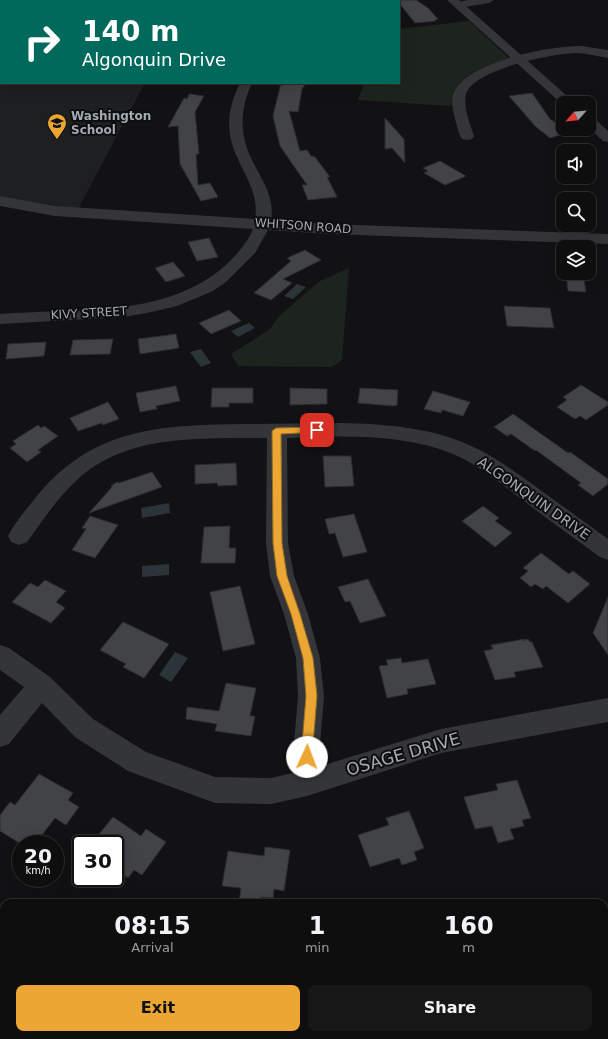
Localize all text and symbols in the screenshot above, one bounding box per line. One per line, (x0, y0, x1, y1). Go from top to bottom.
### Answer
text: 140 m (82, 15, 179, 48)
icon: right (16, 16, 68, 68)
text: Algonquin Drive (82, 49, 226, 70)
north arrow (556, 96, 596, 136)
map controls (556, 96, 596, 280)
place label: Washington School (71, 109, 151, 137)
school or university icon: Washington School (46, 112, 68, 140)
button: sound (556, 144, 596, 184)
button: search (556, 192, 596, 232)
street label: WHITSON ROAD (254, 216, 352, 236)
button: layers (556, 240, 596, 280)
street label: KIVY STREET (50, 304, 128, 322)
pin (300, 413, 334, 447)
icon: arrive (306, 419, 328, 441)
street label: ALGONQUIN DRIVE (475, 453, 593, 543)
street label: OSAGE DRIVE (344, 728, 462, 780)
position arrow (286, 736, 328, 778)
speed limit sign: 30 (72, 835, 124, 887)
text: 20 (24, 844, 52, 868)
text: km/h (25, 865, 51, 876)
text: 08:15 (114, 912, 191, 940)
text: 1 (309, 912, 325, 940)
text: 160 (444, 912, 494, 940)
text: Arrival (131, 940, 174, 955)
text: min (305, 940, 329, 955)
text: m (462, 940, 475, 955)
button: Exit (16, 985, 300, 1031)
button: Share (308, 985, 592, 1031)

